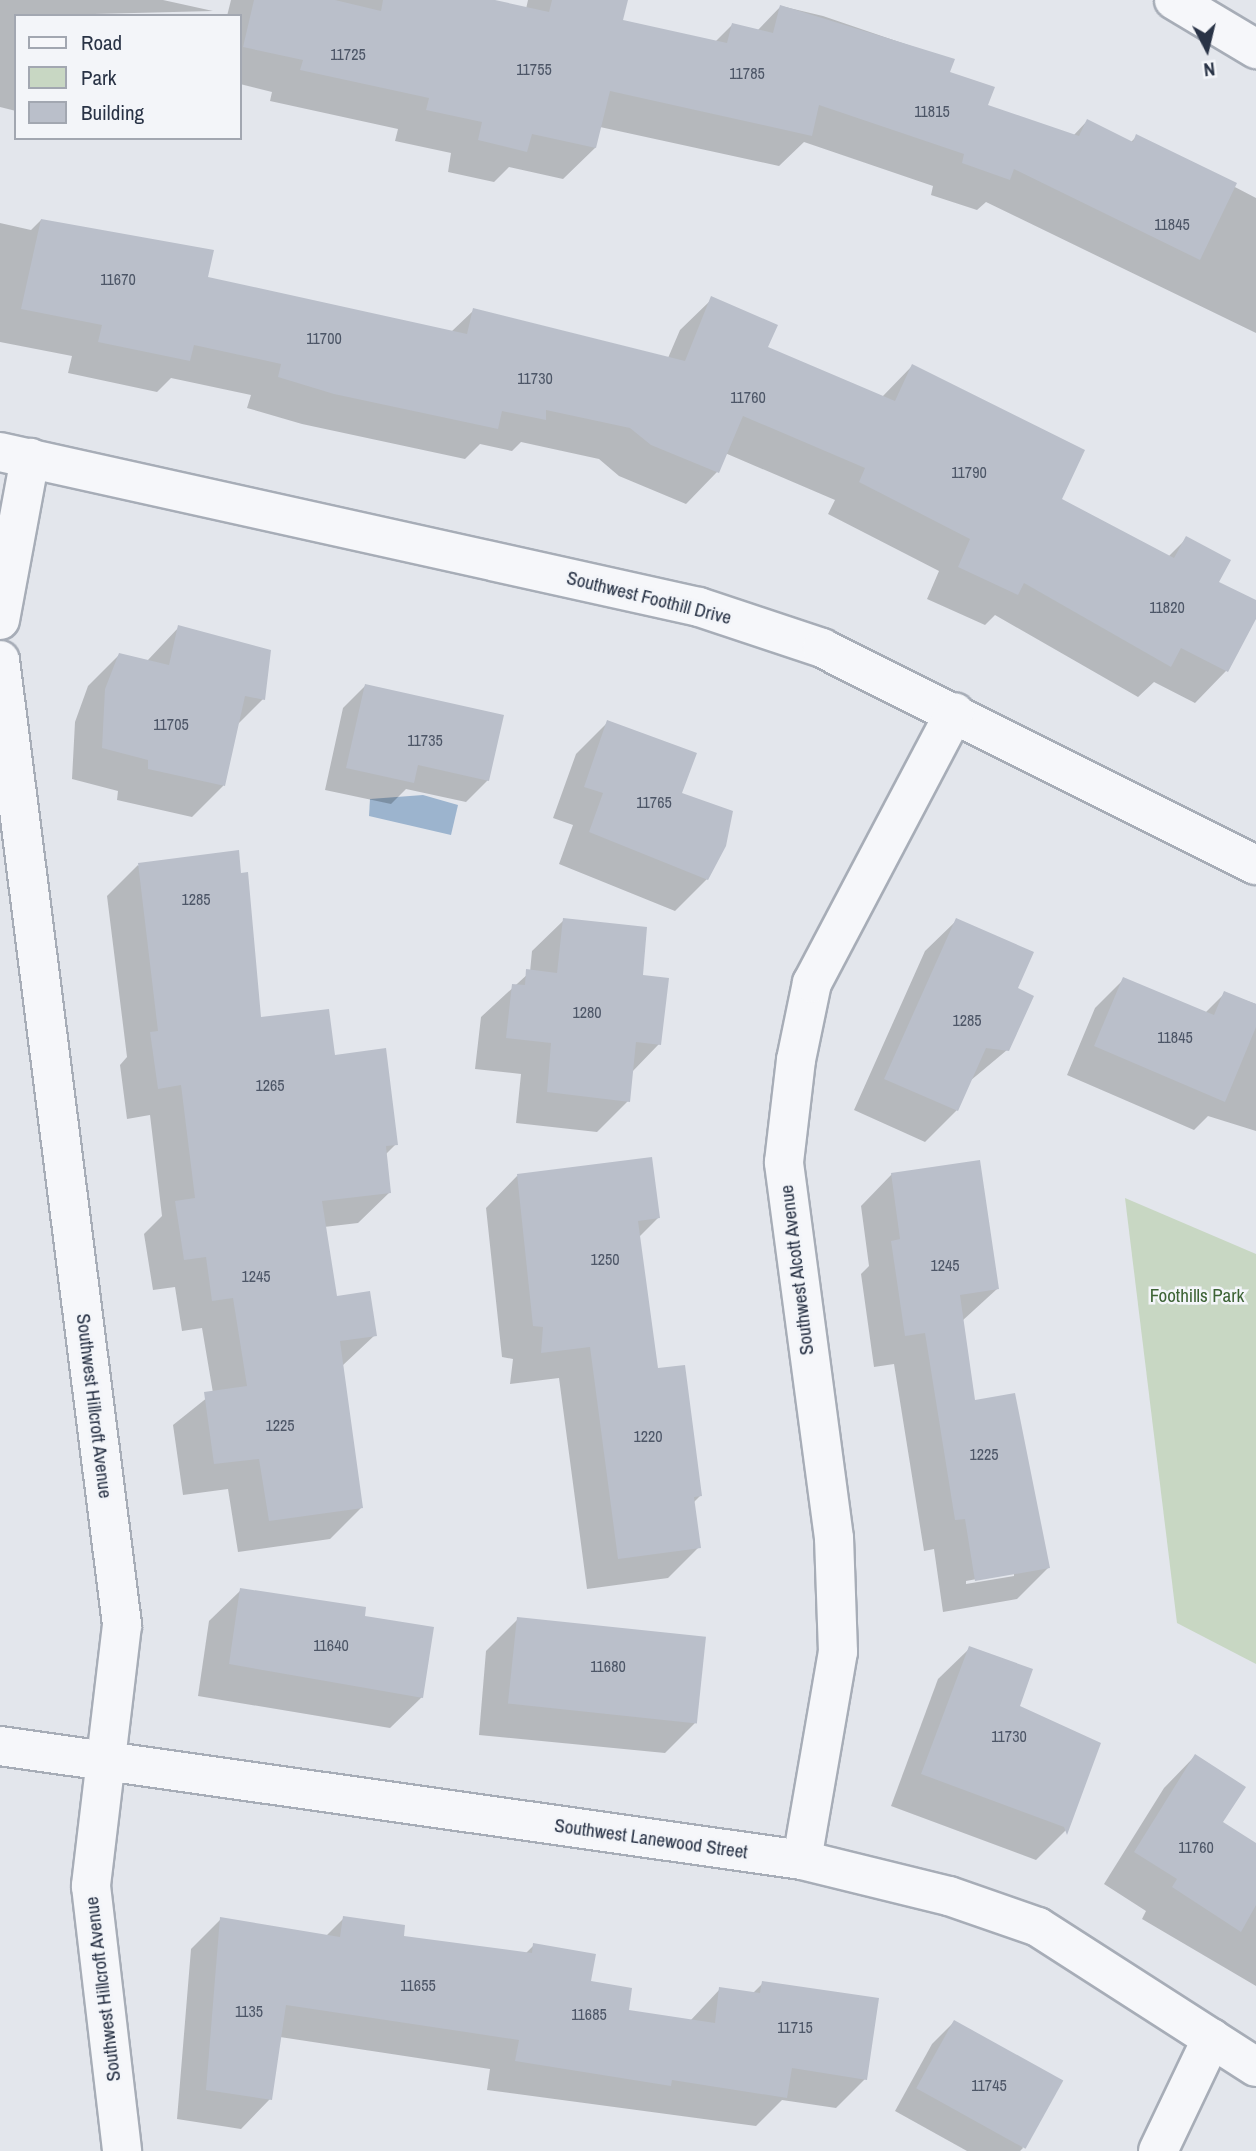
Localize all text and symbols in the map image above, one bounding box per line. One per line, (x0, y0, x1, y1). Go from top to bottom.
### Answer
legend (14, 14, 242, 140)
north arrow (1172, 14, 1242, 84)
text: Road (81, 28, 122, 57)
house number: 11725 (330, 44, 366, 64)
text: N (1202, 56, 1217, 83)
house number: 11755 (516, 59, 552, 79)
text: Park (81, 63, 116, 92)
house number: 11785 (729, 63, 765, 83)
text: Building (81, 98, 144, 127)
house number: 11815 (914, 101, 950, 121)
house number: 11845 (1154, 214, 1190, 234)
house number: 11670 (100, 269, 136, 289)
house number: 11700 (306, 328, 342, 348)
house number: 11730 (517, 368, 553, 388)
house number: 11760 (730, 387, 766, 407)
house number: 11790 (951, 462, 987, 482)
street label: Southwest Foothill Drive (564, 567, 734, 629)
house number: 11820 (1149, 597, 1185, 617)
house number: 11705 (153, 714, 189, 734)
house number: 11735 (407, 730, 443, 750)
house number: 11765 (636, 792, 672, 812)
house number: 1285 (181, 889, 211, 909)
house number: 1280 (572, 1002, 602, 1022)
house number: 1285 (952, 1010, 982, 1030)
house number: 11845 (1157, 1027, 1193, 1047)
house number: 1265 (255, 1075, 285, 1095)
street label: Southwest Alcott Avenue (775, 1183, 819, 1357)
house number: 1250 (590, 1249, 620, 1269)
house number: 1245 (930, 1255, 960, 1275)
house number: 1245 (241, 1266, 271, 1286)
park label: Foothills Park (1150, 1285, 1244, 1307)
street label: Southwest Hillcroft Avenue (71, 1312, 117, 1500)
house number: 1225 (265, 1415, 295, 1435)
house number: 1220 (633, 1426, 663, 1446)
house number: 1225 (969, 1444, 999, 1464)
house number: 11640 (313, 1635, 349, 1655)
house number: 11680 (590, 1656, 626, 1676)
house number: 11730 (991, 1726, 1027, 1746)
street label: Southwest Lanewood Street (553, 1814, 749, 1864)
house number: 11760 (1178, 1837, 1214, 1857)
street label: Southwest Hillcroft Avenue (80, 1895, 126, 2083)
house number: 11655 (400, 1975, 436, 1995)
house number: 1135 (235, 2001, 263, 2021)
house number: 11685 (571, 2004, 607, 2024)
house number: 11715 (777, 2017, 813, 2037)
house number: 11745 (971, 2075, 1007, 2095)

